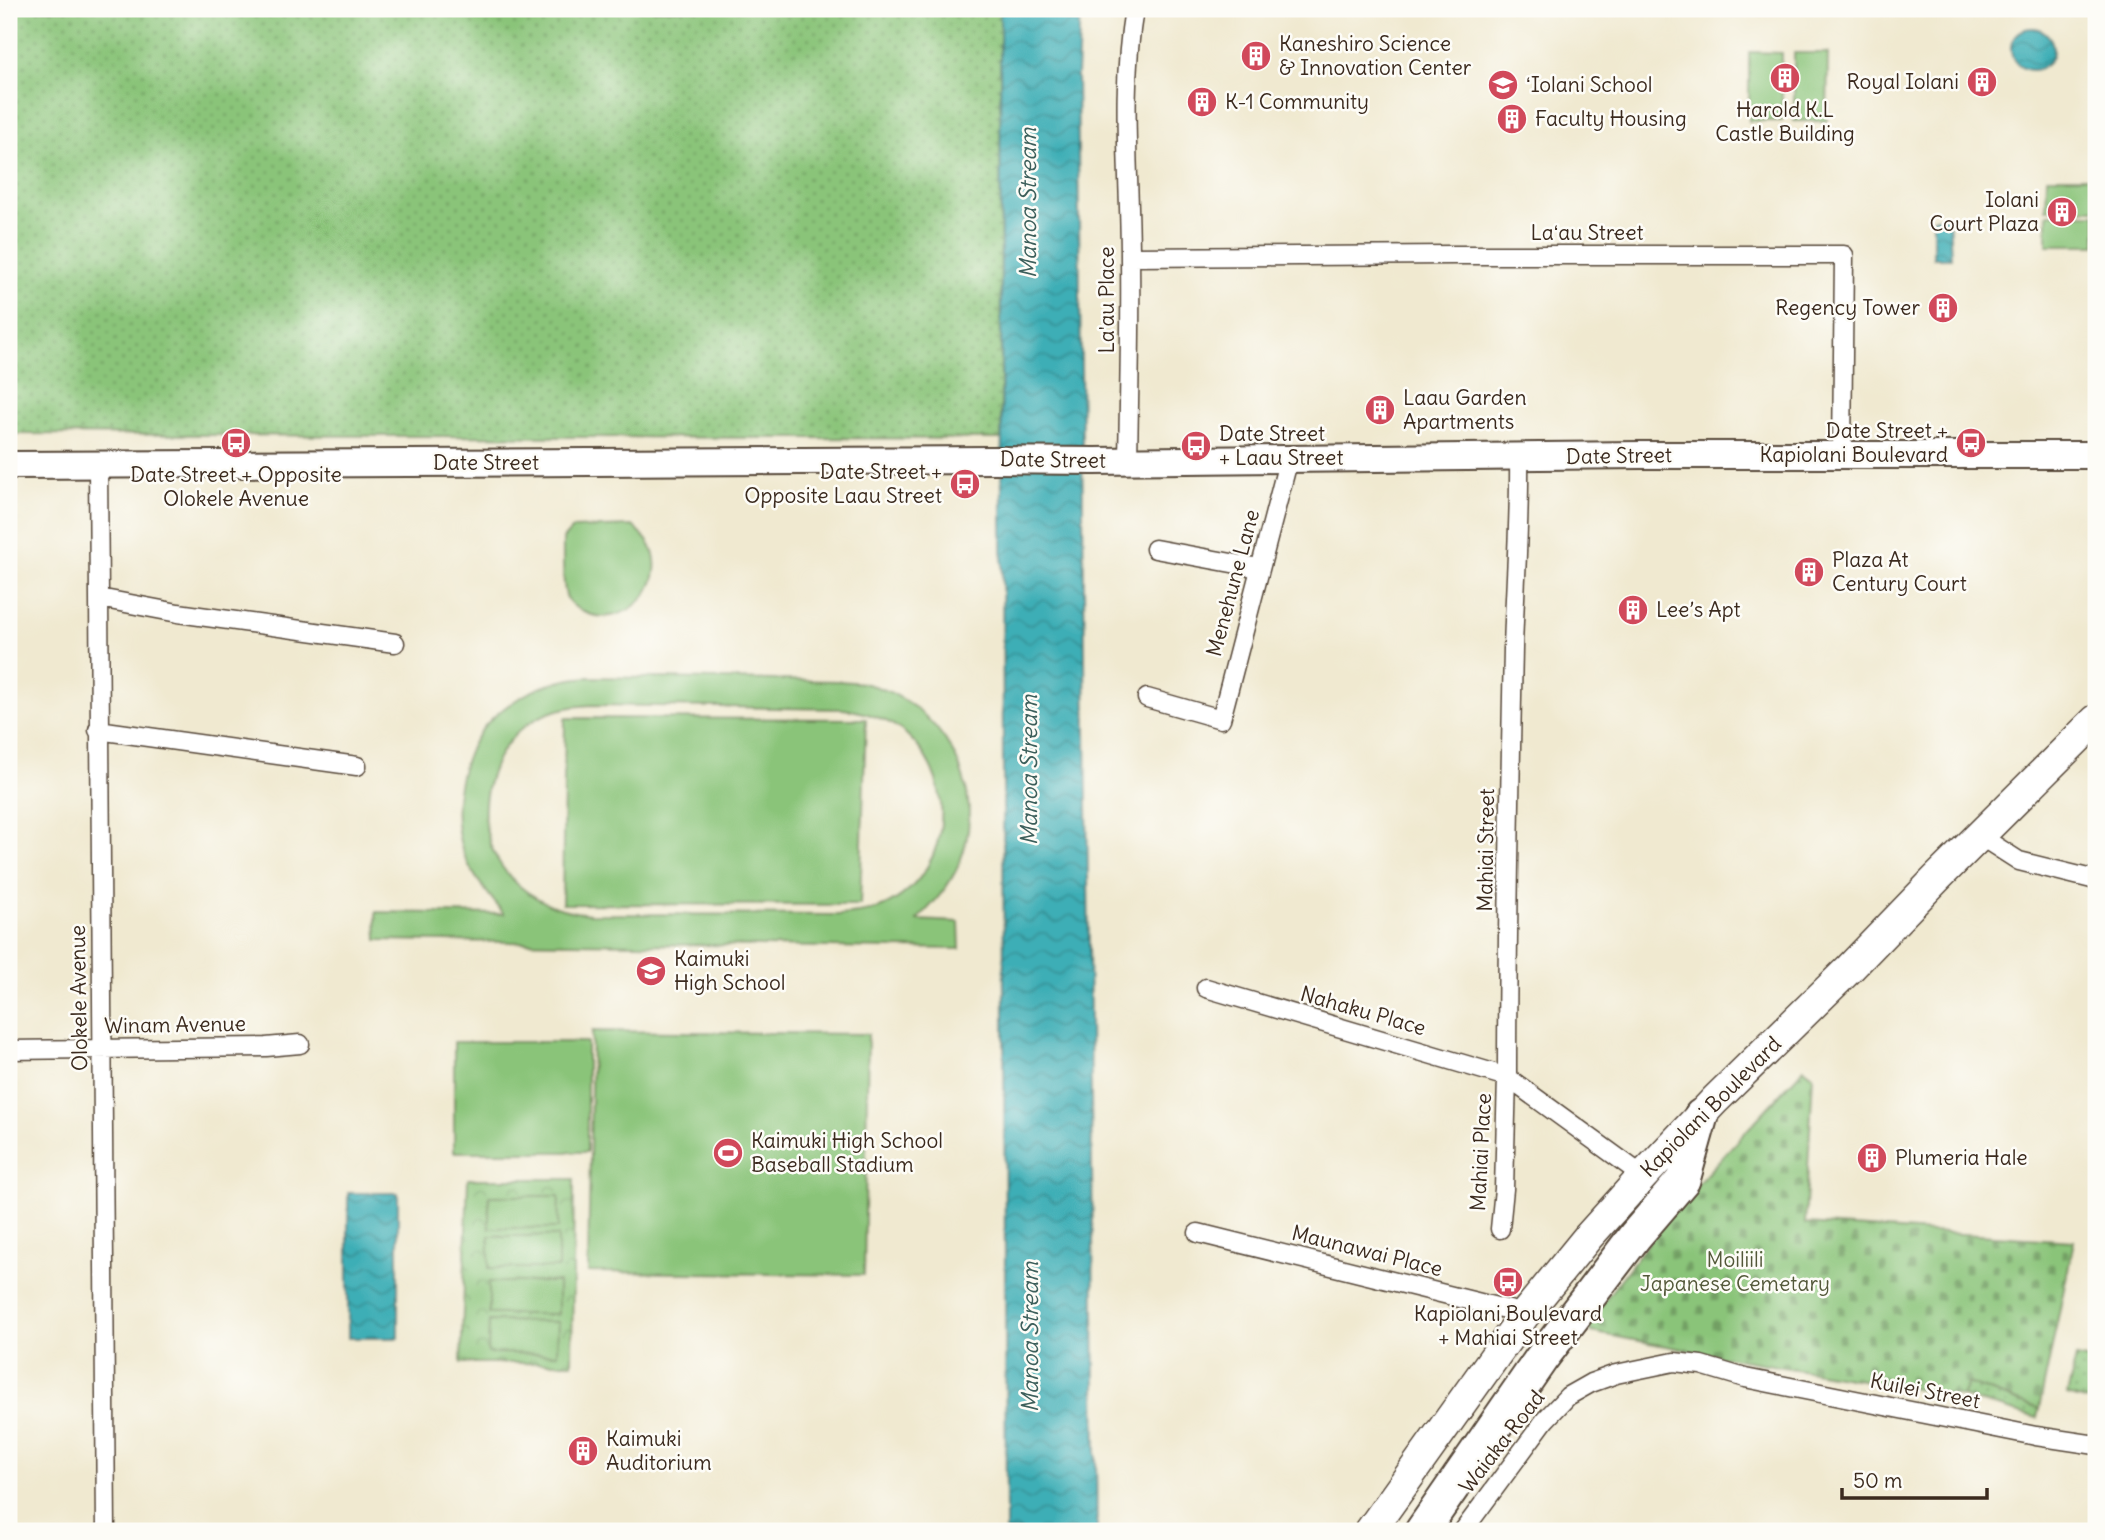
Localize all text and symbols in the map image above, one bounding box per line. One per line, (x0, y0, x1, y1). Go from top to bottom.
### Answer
place label: Kaneshiro Science & Innovation Center (1279, 30, 1472, 81)
building icon: Kaneshiro Science & Innovation Center (1239, 39, 1273, 73)
building icon: Harold K.L Castle Building (1768, 61, 1802, 95)
building icon: Royal Iolani (1965, 65, 1999, 99)
school or university icon: ʻIolani School (1486, 68, 1520, 102)
place label: Royal Iolani (1846, 68, 1959, 95)
place label: ʻIolani School (1526, 71, 1652, 98)
building icon: K-1 Community (1185, 85, 1219, 119)
place label: K-1 Community (1225, 88, 1369, 115)
place label: Harold K.L Castle Building (1715, 96, 1855, 147)
building icon: Faculty Housing (1495, 102, 1529, 136)
place label: Faculty Housing (1535, 105, 1687, 132)
water label: Manoa Stream (1013, 127, 1042, 279)
place label: Iolani Court Plaza (1929, 186, 2039, 237)
building icon: Iolani Court Plaza (2045, 195, 2079, 229)
street label: Laʻau Street (1530, 219, 1644, 246)
street label: La'au Place (1093, 247, 1120, 353)
building icon: Regency Tower (1926, 291, 1960, 325)
place label: Regency Tower (1775, 294, 1920, 321)
place label: Laau Garden Apartments (1403, 384, 1527, 435)
building icon: Laau Garden Apartments (1363, 393, 1397, 427)
place label: Date Street + Kapiolani Boulevard (1760, 417, 1948, 468)
place label: Date Street + Laau Street (1219, 420, 1344, 471)
bus stop icon: Date Street + Opposite Olokele Avenue (219, 426, 253, 460)
bus stop icon: Date Street + Kapiolani Boulevard (1954, 426, 1988, 460)
bus stop icon: Date Street + Laau Street (1179, 429, 1213, 463)
street label: Date Street (1566, 441, 1672, 470)
street label: Date Street (1000, 445, 1106, 474)
street label: Date Street (433, 449, 539, 476)
place label: Date Street + Opposite Laau Street (744, 458, 942, 509)
place label: Date Street + Opposite Olokele Avenue (130, 461, 342, 512)
bus stop icon: Date Street + Opposite Laau Street (948, 467, 982, 501)
street label: Menehune Lane (1200, 506, 1265, 659)
place label: Plaza At Century Court (1832, 546, 1967, 597)
building icon: Plaza At Century Court (1792, 555, 1826, 589)
building icon: Lee’s Apt (1616, 593, 1650, 627)
place label: Lee’s Apt (1656, 596, 1741, 623)
water label: Manoa Stream (1014, 694, 1043, 846)
street label: Mahiai Street (1471, 788, 1500, 912)
street label: Olokele Avenue (64, 925, 93, 1071)
place label: Kaimuki High School (674, 945, 785, 996)
school or university icon: Kaimuki High School (634, 954, 668, 988)
street label: Nahaku Place (1297, 980, 1429, 1041)
street label: Winam Avenue (104, 1010, 246, 1039)
street label: Kapiolani Boulevard (1634, 1030, 1787, 1183)
street label: Mahiai Place (1464, 1092, 1497, 1212)
place label: Kaimuki High School Baseball Stadium (751, 1127, 943, 1178)
sports icon: Kaimuki High School Baseball Stadium (711, 1136, 745, 1170)
building icon: Plumeria Hale (1855, 1141, 1889, 1175)
place label: Plumeria Hale (1895, 1144, 2028, 1171)
street label: Maunawai Place (1289, 1219, 1445, 1282)
park label: Moiliili Japanese Cemetary (1640, 1246, 1830, 1297)
water label: Manoa Stream (1015, 1261, 1044, 1413)
bus stop icon: Kapiolani Boulevard + Mahiai Street (1491, 1265, 1525, 1299)
place label: Kapiolani Boulevard + Mahiai Street (1414, 1300, 1602, 1351)
street label: Kuilei Street (1868, 1367, 1982, 1414)
street label: Waiaka Road (1453, 1385, 1550, 1499)
place label: Kaimuki Auditorium (606, 1425, 712, 1476)
building icon: Kaimuki Auditorium (566, 1434, 600, 1468)
scale bar (1842, 1456, 1988, 1500)
text: 50 m (1853, 1467, 1902, 1494)

